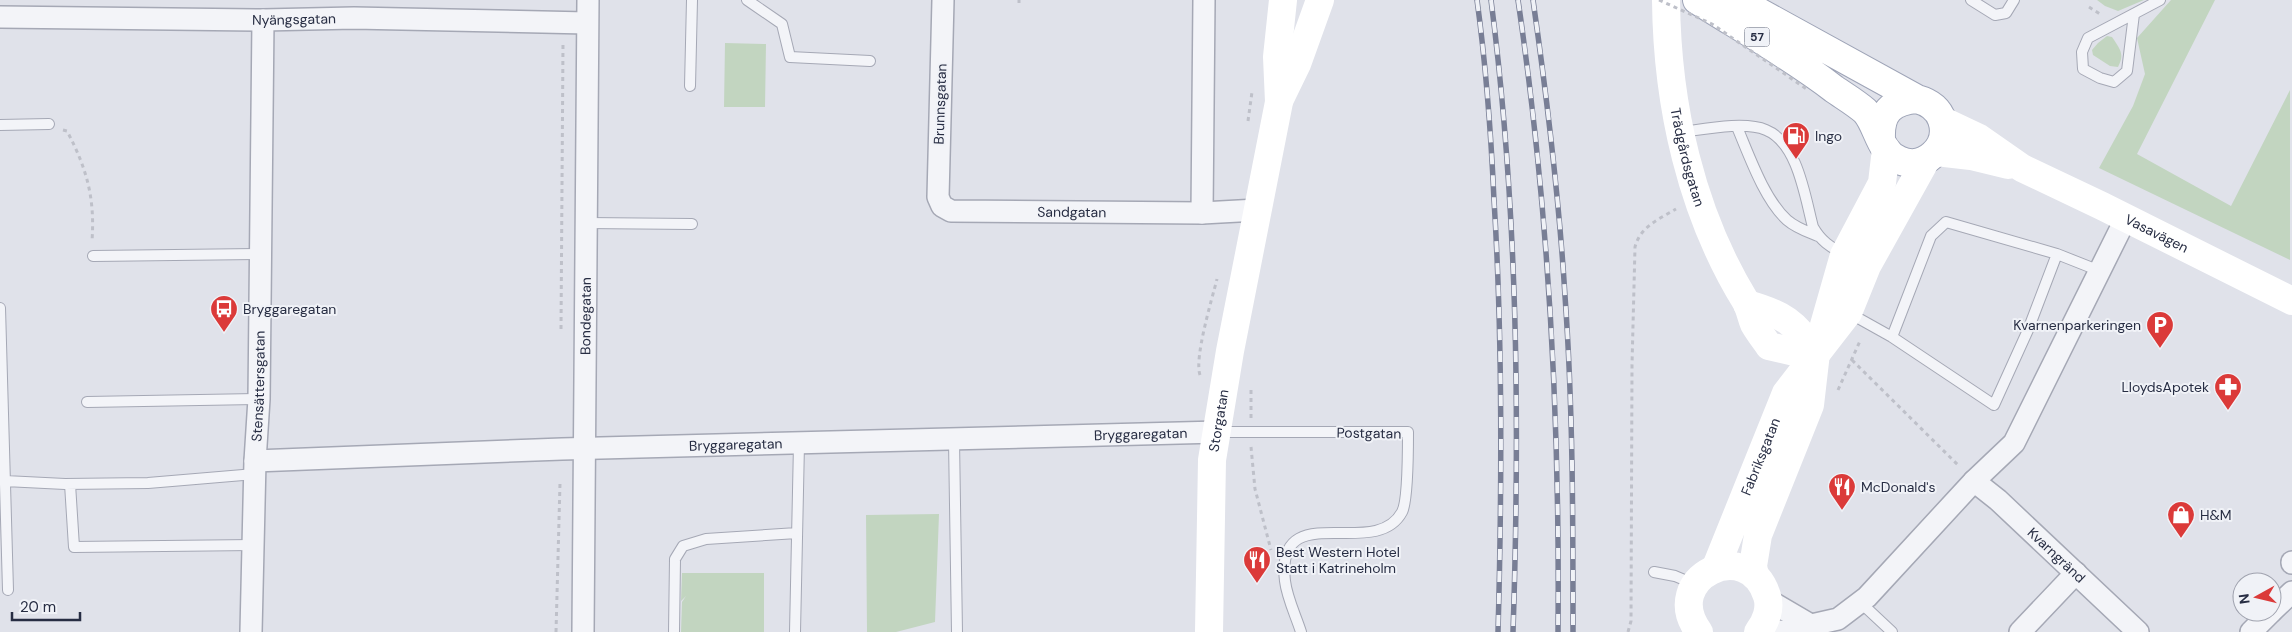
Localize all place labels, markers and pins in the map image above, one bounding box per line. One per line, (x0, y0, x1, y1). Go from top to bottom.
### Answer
fuel station icon: Ingo (1781, 121, 1811, 160)
place label: Ingo (1815, 127, 1842, 145)
bus stop icon: Bryggaregatan (209, 294, 239, 333)
place label: Bryggaregatan (243, 300, 336, 318)
parking icon: Kvarnenparkeringen (2145, 310, 2175, 349)
place label: Kvarnenparkeringen (2013, 316, 2141, 334)
pharmacy icon: LloydsApotek (2213, 372, 2243, 411)
place label: LloydsApotek (2121, 378, 2209, 396)
restaurant icon: McDonald's (1827, 472, 1857, 511)
place label: McDonald's (1861, 478, 1936, 496)
shop icon: H&M (2166, 500, 2196, 539)
place label: H&M (2200, 506, 2232, 524)
place label: Best Western Hotel Statt i Katrineholm (1276, 543, 1400, 577)
restaurant icon: Best Western Hotel Statt i Katrineholm (1242, 545, 1272, 584)

